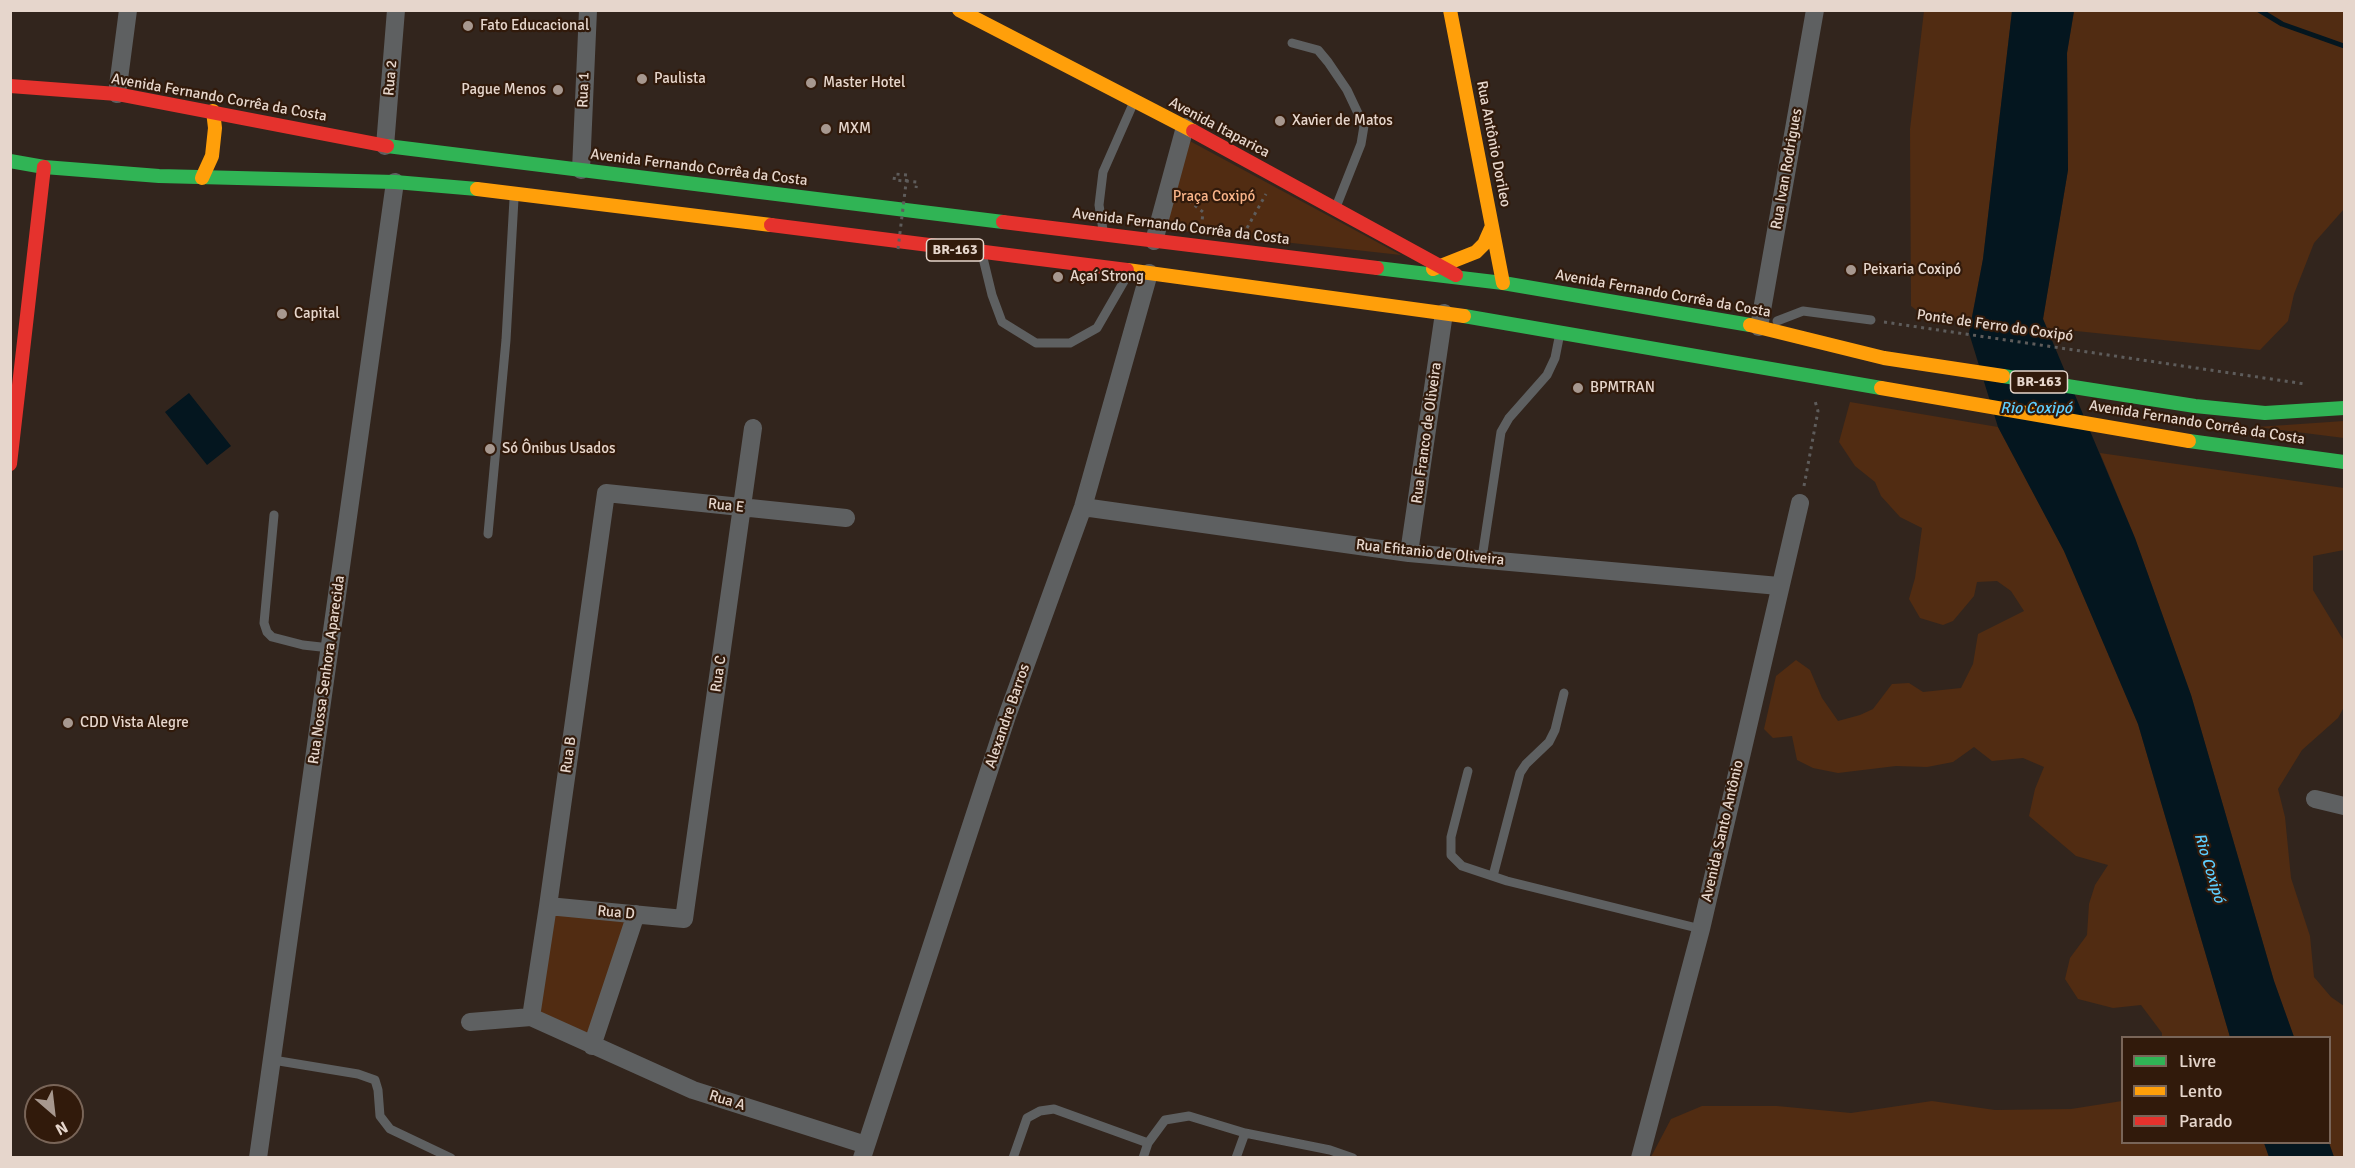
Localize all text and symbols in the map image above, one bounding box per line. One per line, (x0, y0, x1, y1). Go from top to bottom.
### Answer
place label: Fato Educacional (480, 17, 589, 35)
marker: Fato Educacional (461, 19, 475, 33)
street label: Rua 2 (380, 59, 402, 97)
street label: Avenida Fernando Corrêa da Costa (110, 70, 328, 126)
place label: Paulista (654, 70, 706, 88)
street label: Rua 1 (574, 72, 594, 108)
marker: Paulista (635, 72, 649, 86)
place label: Master Hotel (823, 74, 906, 92)
marker: Master Hotel (804, 76, 818, 90)
street label: Rua Antônio Dorileo (1472, 79, 1514, 209)
place label: Pague Menos (461, 81, 546, 99)
marker: Pague Menos (551, 83, 565, 97)
street label: Avenida Itaparica (1166, 94, 1272, 162)
street label: Rua Ivan Rodrigues (1767, 107, 1807, 231)
place label: Xavier de Matos (1292, 112, 1393, 130)
marker: Xavier de Matos (1273, 114, 1287, 128)
place label: MXM (838, 120, 871, 138)
marker: MXM (819, 122, 833, 136)
street label: Avenida Fernando Corrêa da Costa (589, 146, 809, 190)
park label: Praça Coxipó (1173, 188, 1255, 206)
street label: Avenida Fernando Corrêa da Costa (1071, 205, 1291, 249)
road number: BR-163 (926, 239, 984, 261)
place label: Peixaria Coxipó (1863, 261, 1961, 279)
marker: Peixaria Coxipó (1844, 263, 1858, 277)
street label: Avenida Fernando Corrêa da Costa (1554, 266, 1772, 322)
place label: Açaí Strong (1070, 268, 1144, 286)
marker: Açaí Strong (1051, 270, 1065, 284)
place label: Capital (294, 305, 340, 323)
street label: Ponte de Ferro do Coxipó (1916, 306, 2074, 346)
marker: Capital (275, 307, 289, 321)
street label: Rua Franco de Oliveira (1408, 361, 1446, 505)
road number: BR-163 (2010, 371, 2068, 393)
place label: BPMTRAN (1590, 379, 1655, 397)
marker: BPMTRAN (1571, 381, 1585, 395)
street label: Avenida Fernando Corrêa da Costa (2088, 397, 2306, 449)
water label: Rio Coxipó (2000, 399, 2072, 419)
place label: Só Ônibus Usados (502, 440, 616, 458)
marker: Só Ônibus Usados (483, 442, 497, 456)
street label: Rua E (707, 495, 745, 517)
street label: Rua Efitanio de Oliveira (1355, 536, 1505, 570)
street label: Rua Nossa Senhora Aparecida (305, 574, 349, 766)
street label: Rua C (708, 655, 730, 693)
street label: Alexandre Barros (982, 661, 1034, 771)
place label: CDD Vista Alegre (80, 714, 189, 732)
marker: CDD Vista Alegre (61, 716, 75, 730)
street label: Rua B (558, 735, 580, 775)
street label: Avenida Santo Antônio (1698, 758, 1748, 904)
water label: Rio Coxipó (2189, 831, 2229, 905)
street label: Rua D (597, 902, 635, 924)
legend (2121, 1036, 2331, 1144)
text: Livre (2179, 1050, 2216, 1072)
text: Lento (2179, 1080, 2222, 1102)
north arrow (24, 1084, 84, 1144)
street label: Rua A (707, 1087, 747, 1115)
text: Parado (2179, 1110, 2232, 1132)
text: N (52, 1117, 71, 1140)

